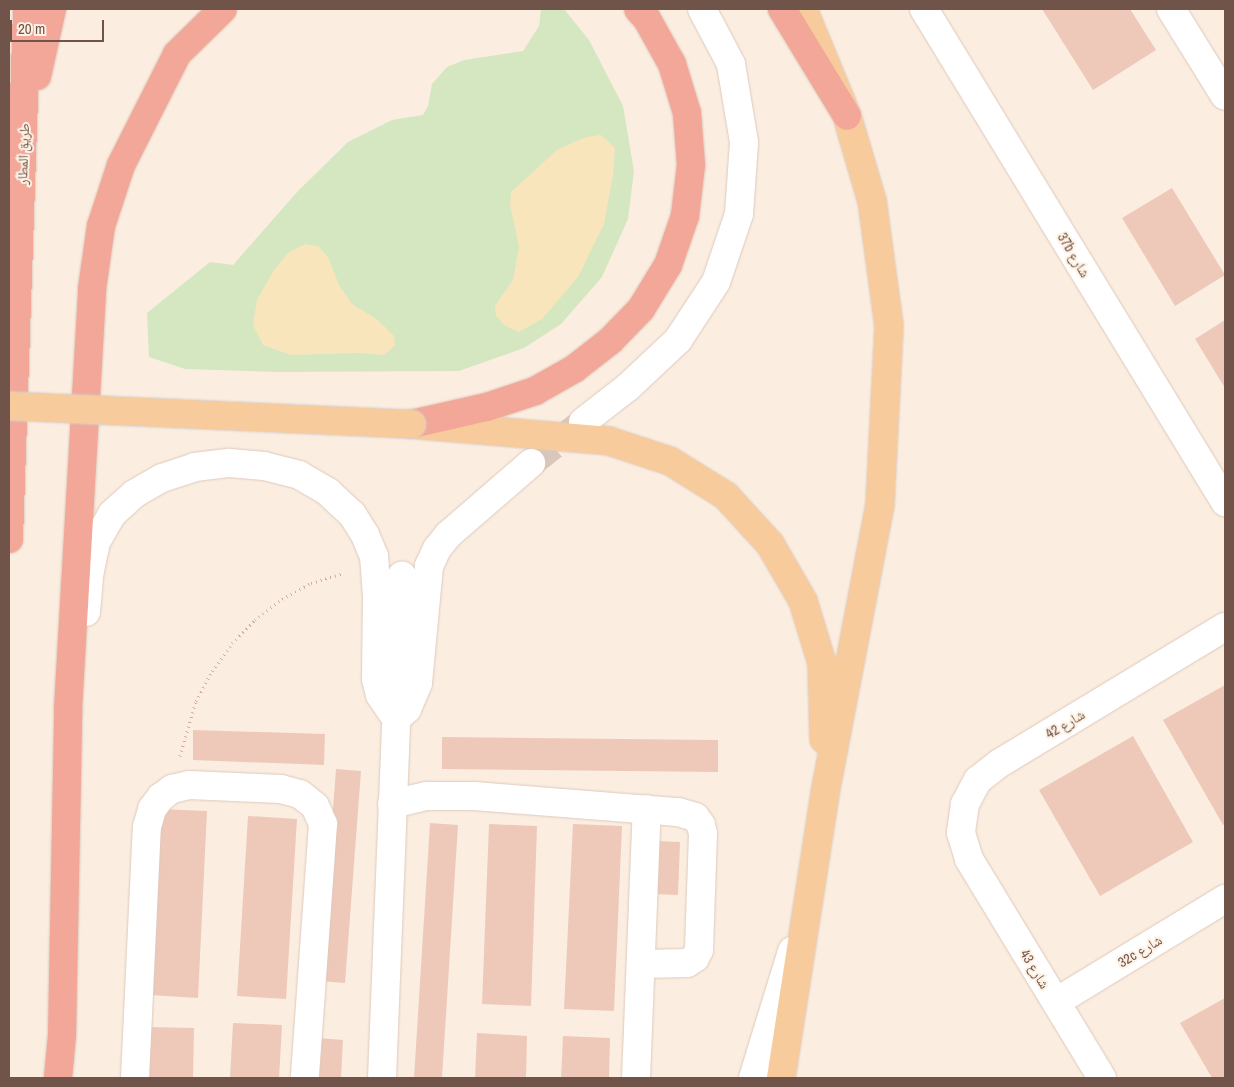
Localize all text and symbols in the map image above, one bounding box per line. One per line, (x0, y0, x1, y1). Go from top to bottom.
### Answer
scale bar (12, 10, 106, 42)
text: 20 m (18, 18, 45, 39)
street label: طريق المطار (14, 123, 32, 185)
street label: 37b شارع (1054, 230, 1094, 280)
street label: شارع 42 (1042, 706, 1088, 742)
street label: 32c شارع (1115, 931, 1165, 971)
street label: شارع 43 (1017, 946, 1053, 992)

